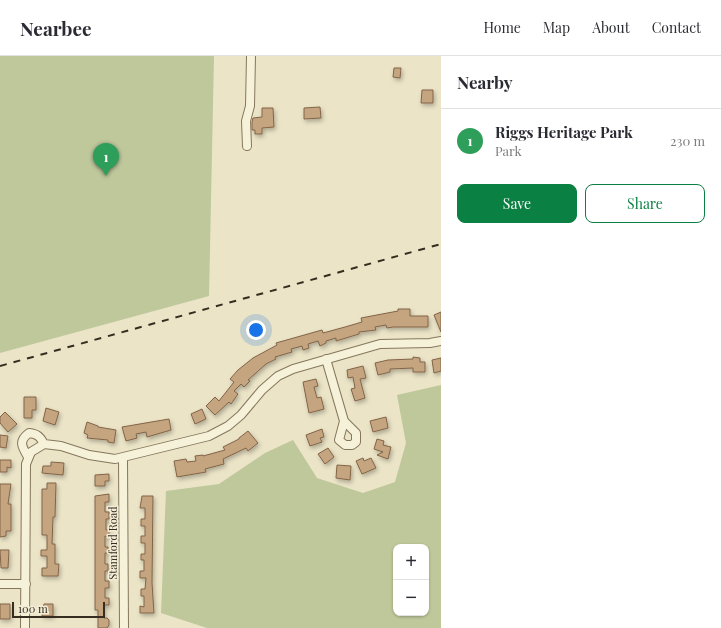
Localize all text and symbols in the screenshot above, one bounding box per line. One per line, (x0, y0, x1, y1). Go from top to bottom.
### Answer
text: Nearbee (20, 15, 92, 41)
text: Home (483, 18, 521, 37)
text: Map (543, 18, 570, 37)
text: About (592, 18, 630, 37)
text: Contact (652, 18, 701, 37)
text: Nearby (457, 71, 512, 93)
text: Riggs Heritage Park (495, 122, 633, 142)
text: 1 (468, 132, 472, 149)
text: 230 m (670, 132, 705, 149)
text: Park (495, 142, 522, 159)
pin: 1 (93, 143, 119, 176)
button: Save (457, 184, 577, 223)
button: Share (585, 184, 705, 223)
your location (246, 320, 266, 340)
street label: Stamford Road (105, 506, 120, 580)
map controls (393, 544, 429, 616)
button: + (393, 544, 429, 580)
button: − (393, 580, 429, 616)
scale bar (12, 600, 105, 619)
text: 100 m (18, 601, 48, 616)

